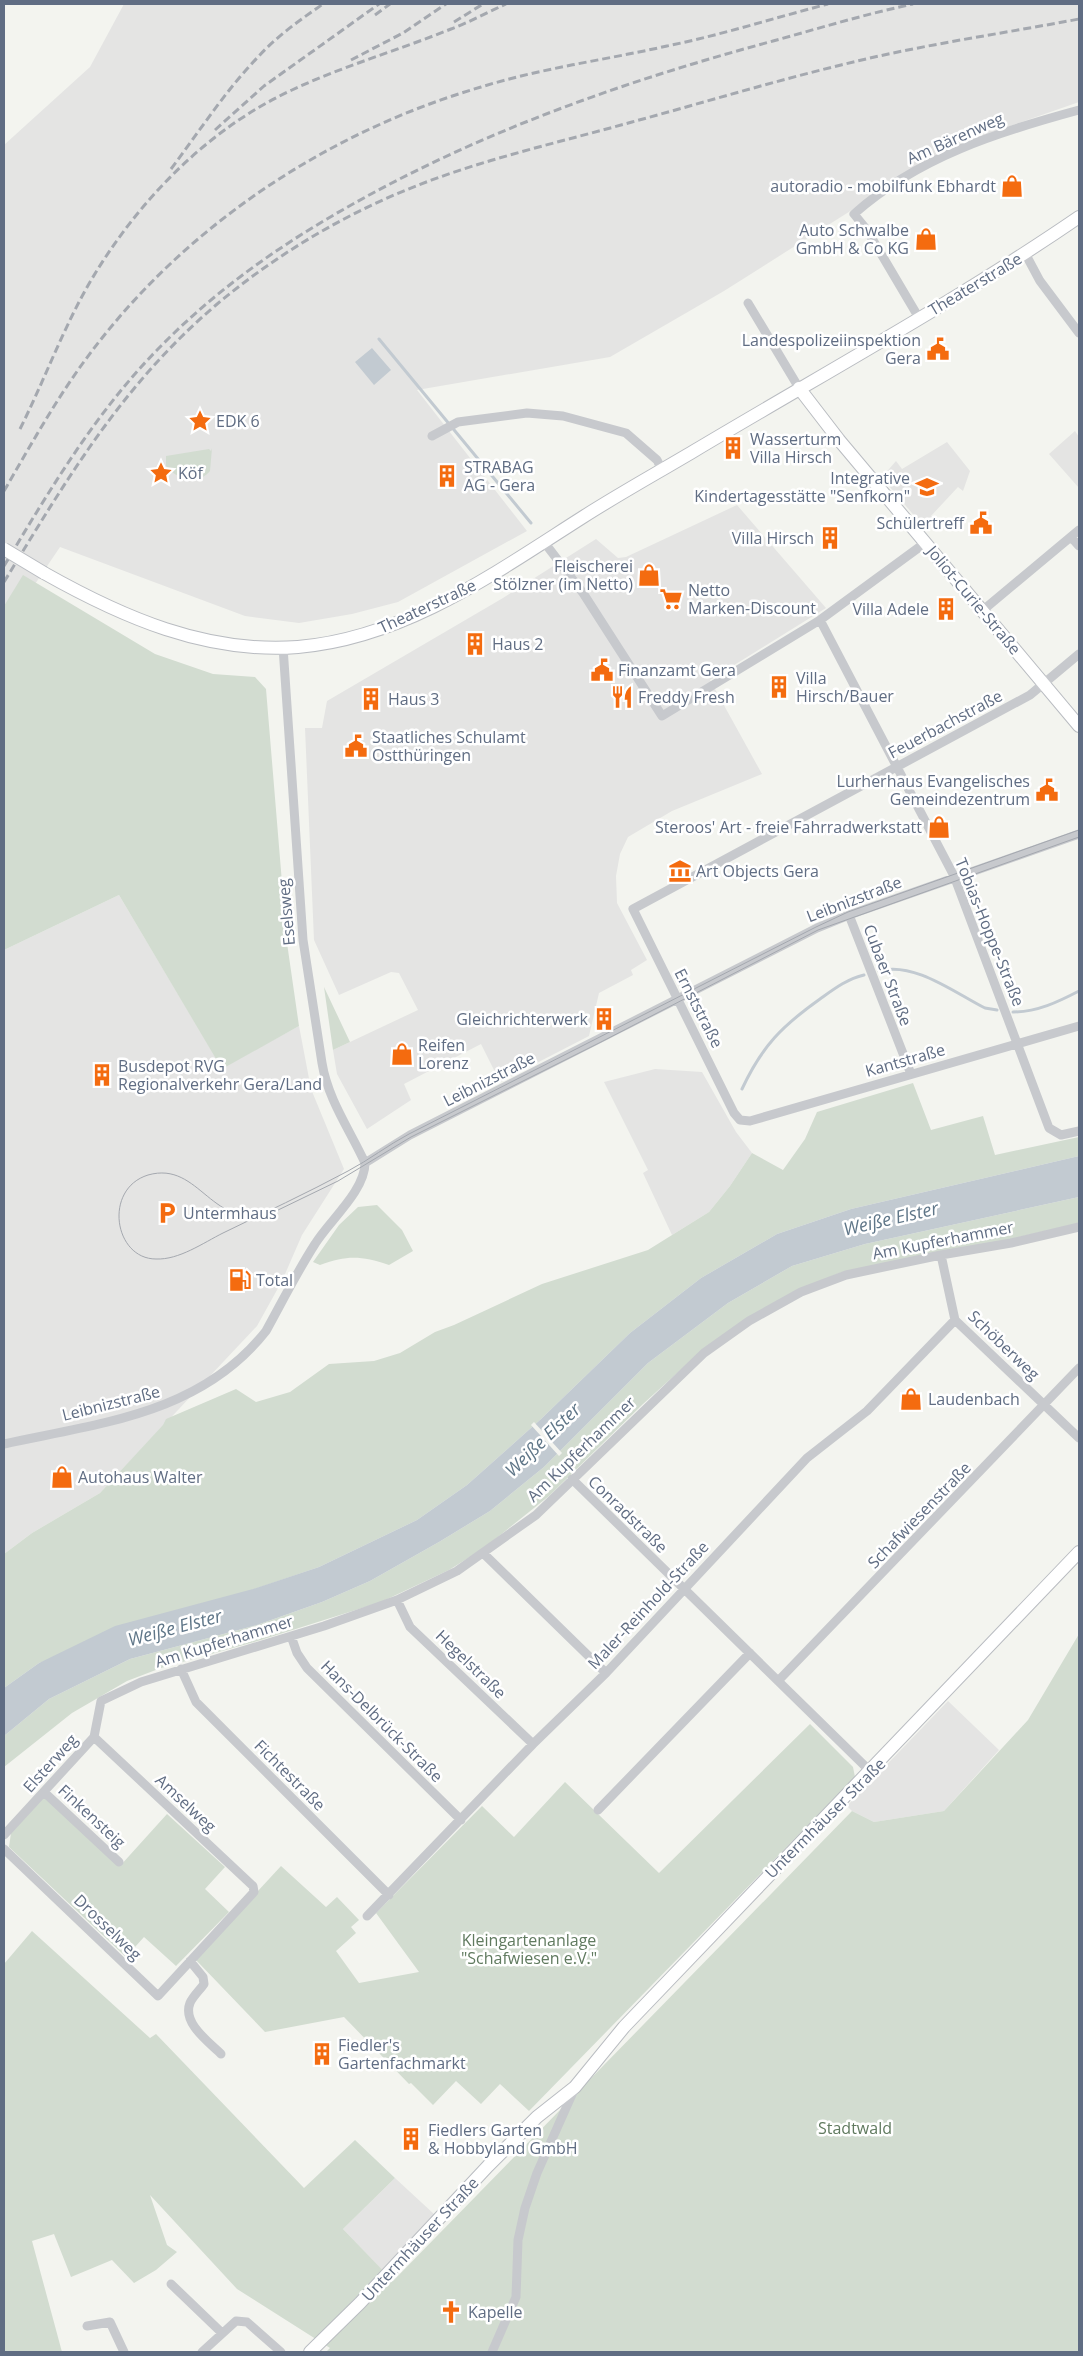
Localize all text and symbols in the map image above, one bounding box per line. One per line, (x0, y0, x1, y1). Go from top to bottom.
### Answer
street label: Am Bärenweg (903, 107, 1007, 169)
shop icon: autoradio - mobilfunk Ebhardt (999, 173, 1025, 199)
place label: autoradio - mobilfunk Ebhardt (770, 175, 996, 197)
place label: Auto Schwalbe GmbH & Co KG (796, 219, 909, 259)
shop icon: Auto Schwalbe GmbH & Co KG (913, 226, 939, 252)
street label: Theaterstraße (924, 247, 1026, 321)
place label: Landespolizeiinspektion Gera (742, 329, 921, 369)
public building icon: Landespolizeiinspektion Gera (925, 336, 951, 362)
place icon: EDK 6 (187, 408, 213, 434)
place label: EDK 6 (216, 410, 260, 432)
place label: Wasserturm Villa Hirsch (750, 428, 841, 468)
building icon: Wasserturm Villa Hirsch (720, 435, 746, 461)
place label: STRABAG AG - Gera (464, 456, 535, 496)
place icon: Köf (148, 460, 174, 486)
place label: Köf (178, 462, 204, 484)
building icon: STRABAG AG - Gera (434, 463, 460, 489)
place label: Integrative Kindertagesstätte "Senfkorn" (694, 467, 910, 507)
school or university icon: Integrative Kindertagesstätte "Senfkorn" (914, 474, 940, 500)
public building icon: Schülertreff (968, 510, 994, 536)
place label: Schülertreff (876, 512, 965, 534)
building icon: Villa Hirsch (817, 525, 843, 551)
place label: Villa Hirsch (732, 527, 814, 549)
street label: Joliot-Curie-Straße (921, 539, 1026, 659)
place label: Fleischerei Stölzner (im Netto) (493, 555, 633, 595)
shop icon: Fleischerei Stölzner (im Netto) (636, 562, 662, 588)
street label: Theaterstraße (375, 574, 479, 638)
place label: Netto Marken-Discount (688, 579, 816, 619)
supermarket icon: Netto Marken-Discount (658, 586, 684, 612)
building icon: Villa Adele (933, 596, 959, 622)
place label: Villa Adele (852, 598, 929, 620)
building icon: Haus 2 (462, 631, 488, 657)
place label: Haus 2 (492, 633, 543, 655)
public building icon: Finanzamt Gera (589, 657, 615, 683)
place label: Finanzamt Gera (618, 659, 736, 681)
place label: Villa Hirsch/Bauer (796, 667, 894, 707)
building icon: Villa Hirsch/Bauer (766, 674, 792, 700)
restaurant icon: Freddy Fresh (609, 684, 635, 710)
street label: Feuerbachstraße (884, 685, 1006, 763)
building icon: Haus 3 (358, 686, 384, 712)
place label: Freddy Fresh (638, 686, 735, 708)
place label: Haus 3 (388, 688, 439, 710)
place label: Staatliches Schulamt Ostthüringen (372, 726, 526, 766)
public building icon: Staatliches Schulamt Ostthüringen (343, 733, 369, 759)
place label: Lurherhaus Evangelisches Gemeindezentrum (837, 770, 1030, 810)
public building icon: Lurherhaus Evangelisches Gemeindezentrum (1034, 777, 1060, 803)
shop icon: Steroos' Art - freie Fahrradwerkstatt (926, 814, 952, 840)
place label: Steroos' Art - freie Fahrradwerkstatt (655, 816, 922, 838)
street label: Tobias-Hoppe-Straße (950, 855, 1030, 1009)
museum icon: Art Objects Gera (667, 858, 693, 884)
place label: Art Objects Gera (696, 860, 819, 882)
street label: Leibnizstraße (803, 871, 905, 927)
street label: Eselsweg (272, 877, 300, 946)
street label: Cubaer Straße (859, 921, 917, 1029)
street label: Ernststraße (670, 965, 728, 1051)
building icon: Gleichrichterwerk (591, 1006, 617, 1032)
place label: Gleichrichterwerk (456, 1008, 589, 1030)
place label: Reifen Lorenz (418, 1034, 469, 1074)
street label: Kantstraße (863, 1038, 947, 1082)
shop icon: Reifen Lorenz (389, 1041, 415, 1067)
street label: Leibnizstraße (439, 1046, 539, 1112)
place label: Busdepot RVG Regionalverkehr Gera/Land (118, 1055, 322, 1095)
building icon: Busdepot RVG Regionalverkehr Gera/Land (89, 1062, 115, 1088)
water label: Weiße Elster (841, 1195, 941, 1241)
parking icon: Untermhaus (154, 1200, 180, 1226)
place label: Untermhaus (183, 1202, 277, 1224)
street label: Am Kupferhammer (871, 1215, 1016, 1264)
fuel station icon: Total (227, 1267, 253, 1293)
place label: Total (256, 1269, 293, 1291)
street label: Schöberweg (964, 1305, 1045, 1385)
street label: Leibnizstraße (60, 1380, 162, 1426)
shop icon: Laudenbach (898, 1386, 924, 1412)
place label: Laudenbach (928, 1388, 1020, 1410)
street label: Am Kupferhammer (522, 1391, 640, 1507)
water label: Weiße Elster (499, 1397, 586, 1481)
street label: Schafwiesenstraße (862, 1457, 976, 1573)
shop icon: Autohaus Walter (49, 1464, 75, 1490)
place label: Autohaus Walter (78, 1466, 203, 1488)
street label: Conradstraße (584, 1471, 672, 1558)
street label: Maler-Reinhold-Straße (583, 1536, 713, 1674)
water label: Weiße Elster (125, 1603, 225, 1651)
street label: Am Kupferhammer (152, 1609, 296, 1672)
street label: Hegelstraße (431, 1625, 511, 1703)
street label: Hans-Delbrück-Straße (316, 1655, 448, 1787)
street label: Elsterweg (18, 1729, 82, 1797)
street label: Fichtestraße (250, 1735, 330, 1815)
street label: Untermhäuser Straße (760, 1753, 890, 1883)
street label: Amselweg (151, 1769, 221, 1837)
street label: Finkensteig (54, 1779, 131, 1853)
street label: Drosselweg (69, 1889, 147, 1965)
park label: Kleingartenanlage "Schafwiesen e.V." (461, 1929, 597, 1969)
place label: Fiedler's Gartenfachmarkt (338, 2034, 466, 2074)
building icon: Fiedler's Gartenfachmarkt (309, 2041, 335, 2067)
park label: Stadtwald (818, 2117, 892, 2139)
place label: Fiedlers Garten & Hobbyland GmbH (428, 2119, 578, 2159)
building icon: Fiedlers Garten & Hobbyland GmbH (398, 2126, 424, 2152)
street label: Untermhäuser Straße (357, 2172, 483, 2306)
church icon: Kapelle (438, 2299, 464, 2325)
place label: Kapelle (468, 2301, 523, 2323)

